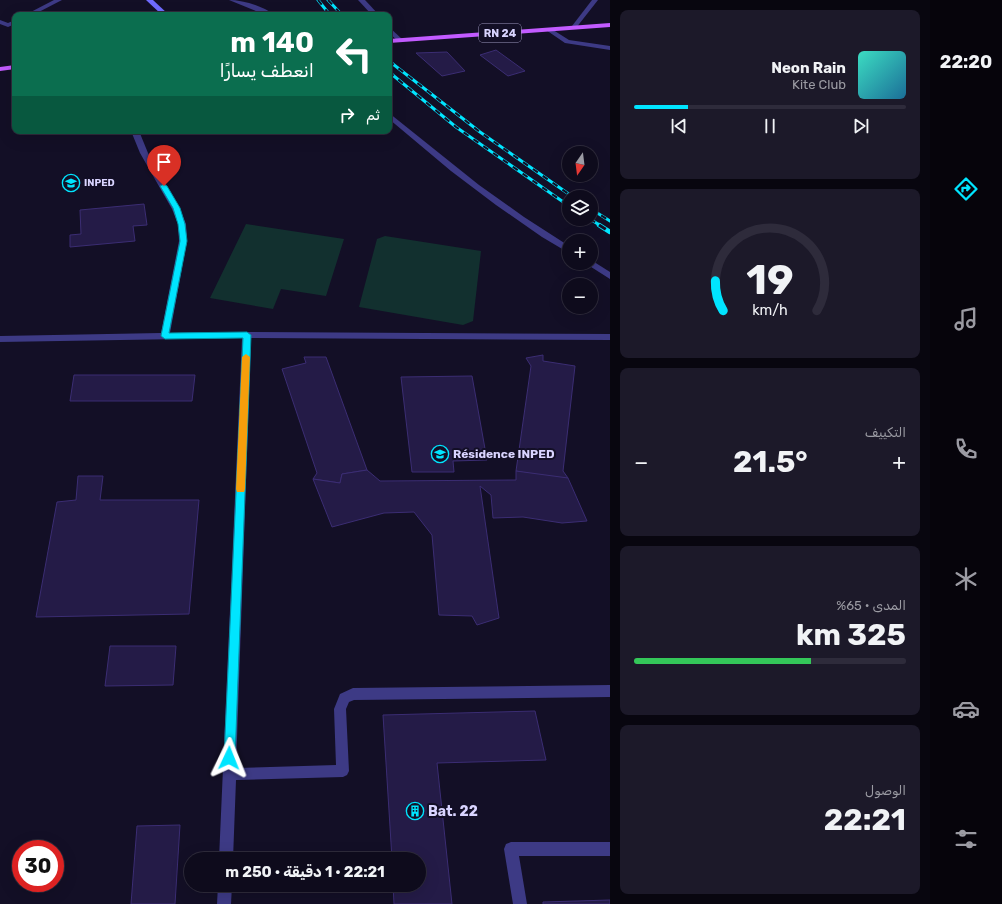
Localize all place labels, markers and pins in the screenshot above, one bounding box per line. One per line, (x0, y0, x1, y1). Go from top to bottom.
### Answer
pin (147, 145, 181, 186)
school or university icon: INPED (61, 173, 81, 193)
place label: INPED (84, 177, 115, 189)
school or university icon: Résidence INPED (430, 444, 450, 464)
place label: Résidence INPED (453, 447, 555, 461)
building icon: Bat. 22 (405, 801, 425, 821)
place label: Bat. 22 (428, 803, 478, 820)

